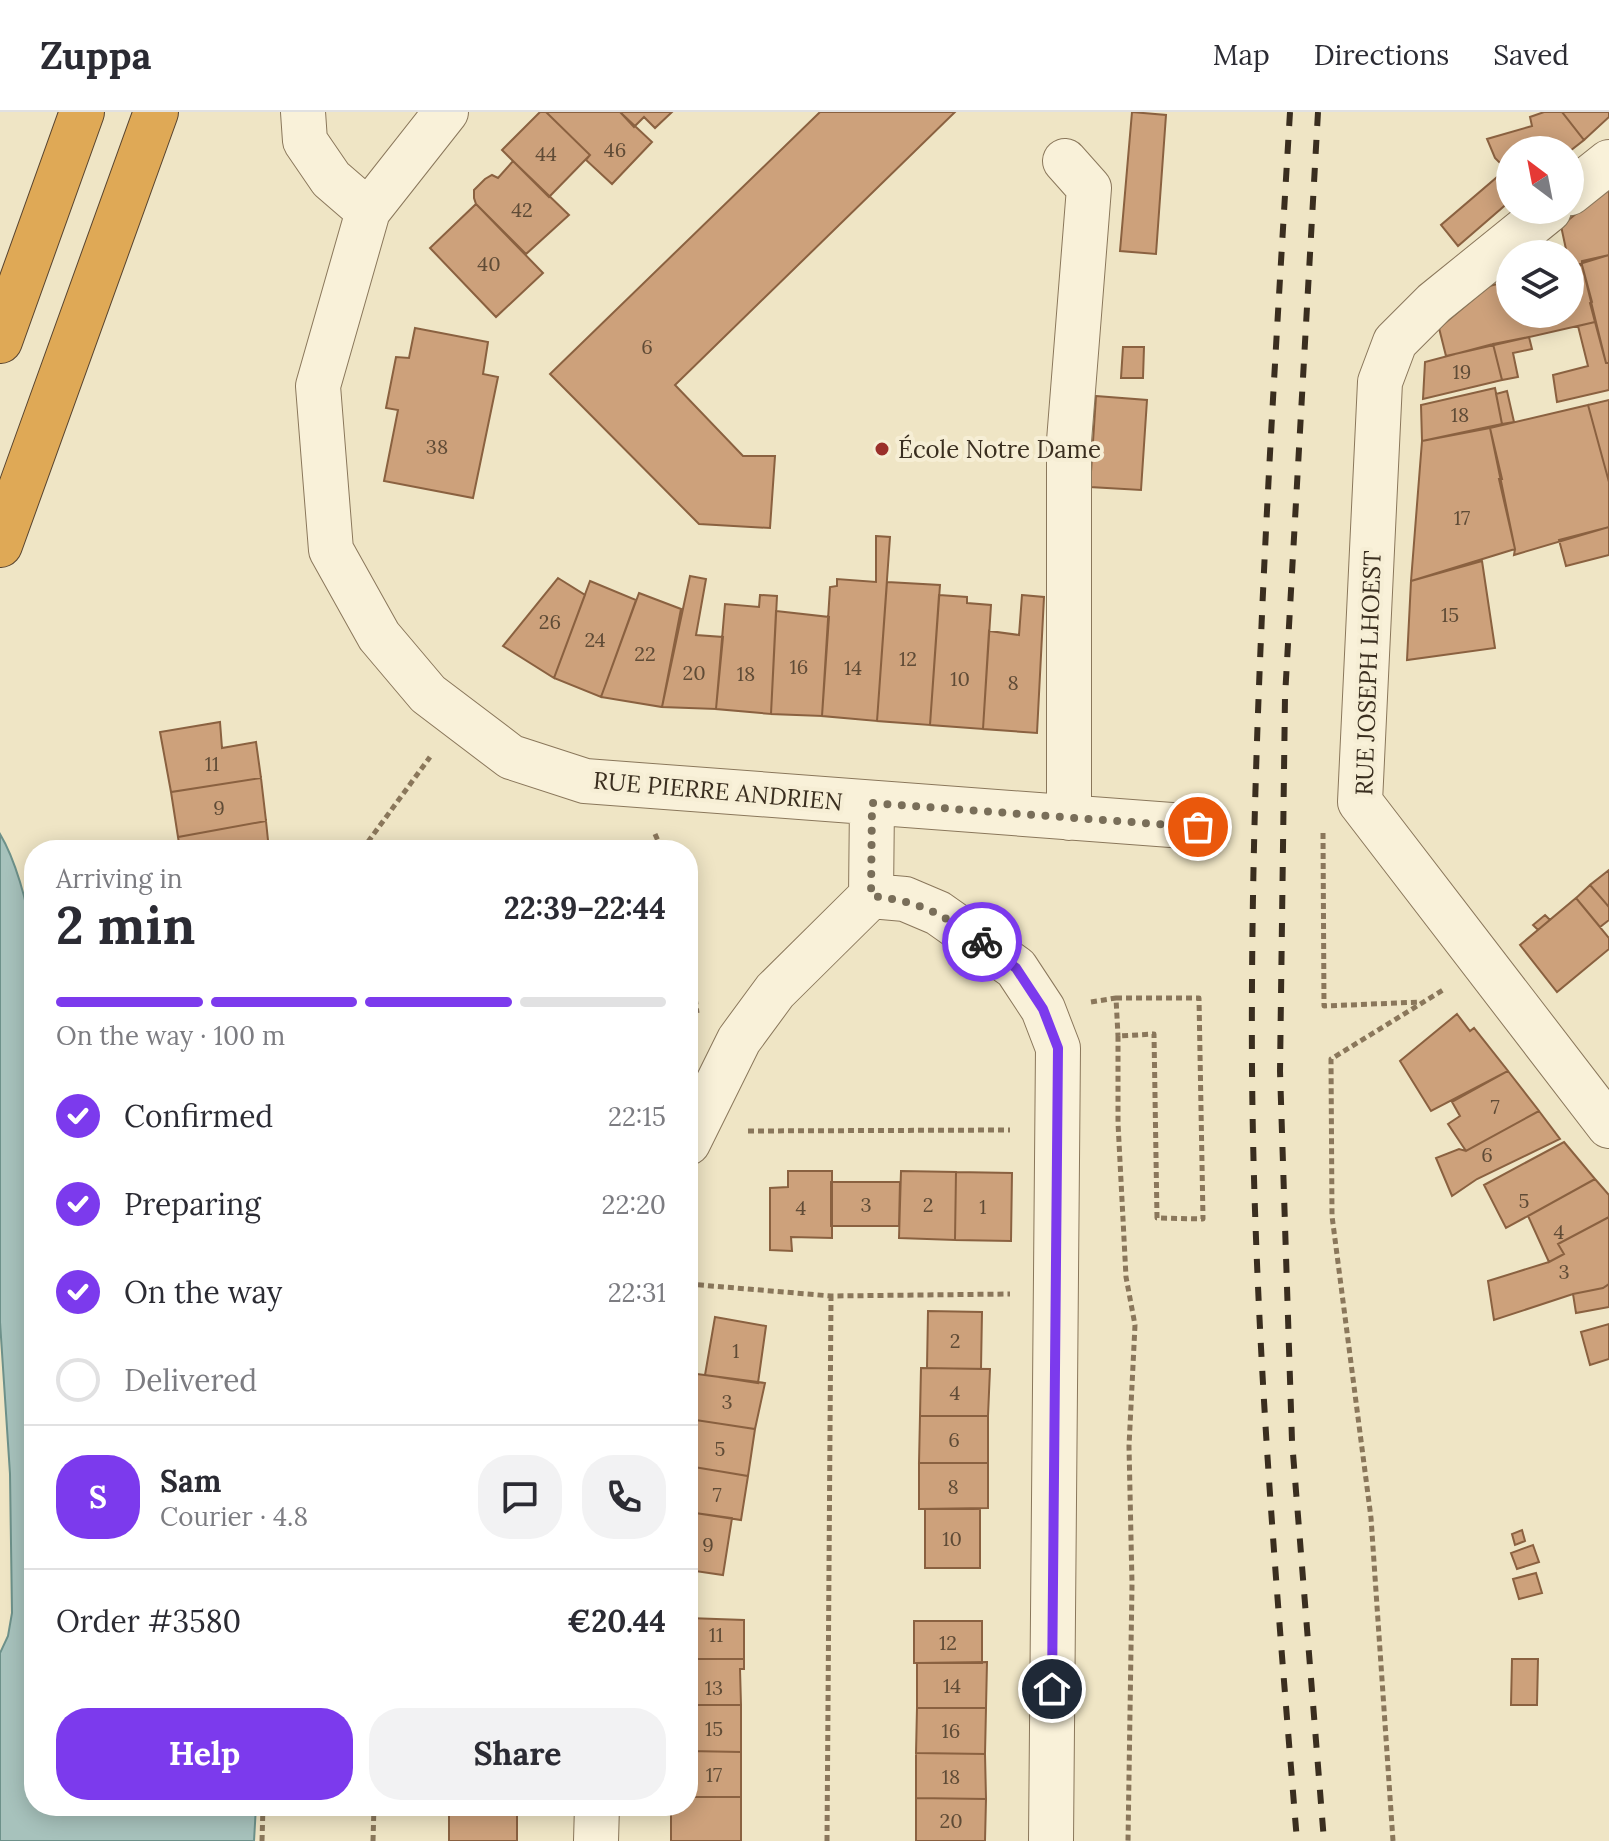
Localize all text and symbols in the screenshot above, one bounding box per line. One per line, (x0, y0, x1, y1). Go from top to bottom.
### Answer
text: Zuppa (40, 31, 151, 79)
text: Map (1213, 37, 1270, 73)
text: Directions (1314, 37, 1449, 73)
text: Saved (1493, 37, 1569, 73)
north arrow (1496, 136, 1584, 224)
map controls (1496, 136, 1584, 328)
house number: 46 (604, 137, 626, 162)
house number: 44 (535, 141, 557, 166)
house number: 42 (511, 197, 533, 222)
button: layers (1496, 240, 1584, 328)
house number: 40 (477, 251, 501, 276)
house number: 6 (641, 334, 653, 359)
house number: 19 (1453, 359, 1471, 384)
house number: 18 (1451, 402, 1469, 427)
house number: 38 (426, 434, 448, 459)
place label: École Notre Dame (898, 434, 1101, 465)
marker: École Notre Dame (873, 440, 891, 458)
house number: 17 (1454, 505, 1470, 530)
street label: RUE JOSEPH LHOEST (1348, 550, 1388, 796)
house number: 15 (1441, 602, 1459, 627)
house number: 26 (539, 609, 561, 634)
house number: 24 (584, 627, 606, 652)
house number: 22 (634, 641, 656, 666)
house number: 12 (899, 646, 917, 671)
house number: 16 (790, 654, 808, 679)
house number: 14 (844, 655, 862, 680)
house number: 20 (682, 660, 706, 685)
house number: 18 (737, 661, 755, 686)
house number: 10 (950, 666, 970, 691)
house number: 8 (1007, 670, 1019, 695)
house number: 11 (205, 751, 219, 776)
street label: RUE PIERRE ANDRIEN (592, 765, 844, 817)
pin (1164, 793, 1232, 861)
house number: 9 (213, 795, 225, 820)
icon: bag (1176, 805, 1220, 849)
text: Arriving in (56, 862, 183, 895)
text: 22:39–22:44 (504, 889, 666, 927)
text: 2 min (56, 892, 195, 958)
courier (942, 902, 1022, 982)
icon: bike (960, 920, 1004, 964)
text: On the way · 100 m (56, 1019, 285, 1052)
icon: check (56, 1094, 100, 1138)
house number: 7 (1490, 1094, 1500, 1119)
text: Confirmed (124, 1097, 273, 1135)
text: 22:15 (608, 1100, 666, 1133)
house number: 6 (1481, 1142, 1493, 1167)
icon: check (56, 1182, 100, 1226)
text: Preparing (124, 1185, 261, 1223)
text: 22:20 (601, 1188, 666, 1221)
house number: 5 (1519, 1188, 1529, 1213)
house number: 3 (860, 1192, 872, 1217)
house number: 2 (923, 1192, 933, 1217)
house number: 1 (979, 1194, 987, 1219)
house number: 4 (796, 1195, 807, 1220)
house number: 4 (1554, 1219, 1565, 1244)
house number: 3 (1558, 1259, 1570, 1284)
icon: check (56, 1270, 100, 1314)
text: On the way (124, 1273, 282, 1311)
text: 22:31 (608, 1276, 666, 1309)
house number: 2 (950, 1328, 960, 1353)
house number: 1 (732, 1338, 740, 1363)
text: Delivered (124, 1361, 257, 1399)
house number: 4 (950, 1380, 961, 1405)
house number: 3 (721, 1389, 733, 1414)
house number: 6 (948, 1427, 960, 1452)
house number: 5 (715, 1436, 725, 1461)
button: chat (478, 1455, 562, 1539)
button: phone (582, 1455, 666, 1539)
text: Sam (160, 1462, 221, 1500)
house number: 8 (947, 1474, 959, 1499)
text: S (89, 1478, 107, 1516)
house number: 7 (712, 1482, 722, 1507)
text: Courier · 4.8 (160, 1500, 308, 1533)
house number: 10 (942, 1526, 962, 1551)
house number: 9 (702, 1532, 714, 1557)
text: Order #3580 (56, 1602, 241, 1640)
text: €20.44 (567, 1602, 666, 1640)
house number: 11 (709, 1622, 723, 1647)
house number: 12 (939, 1630, 957, 1655)
pin (1018, 1655, 1086, 1723)
icon: home (1030, 1667, 1074, 1711)
house number: 14 (943, 1673, 961, 1698)
house number: 13 (705, 1675, 723, 1700)
button: Help (56, 1708, 353, 1800)
button: Share (369, 1708, 666, 1800)
house number: 15 (705, 1716, 723, 1741)
house number: 16 (942, 1718, 960, 1743)
house number: 17 (706, 1762, 722, 1787)
house number: 18 (942, 1764, 960, 1789)
house number: 20 (939, 1808, 963, 1833)

